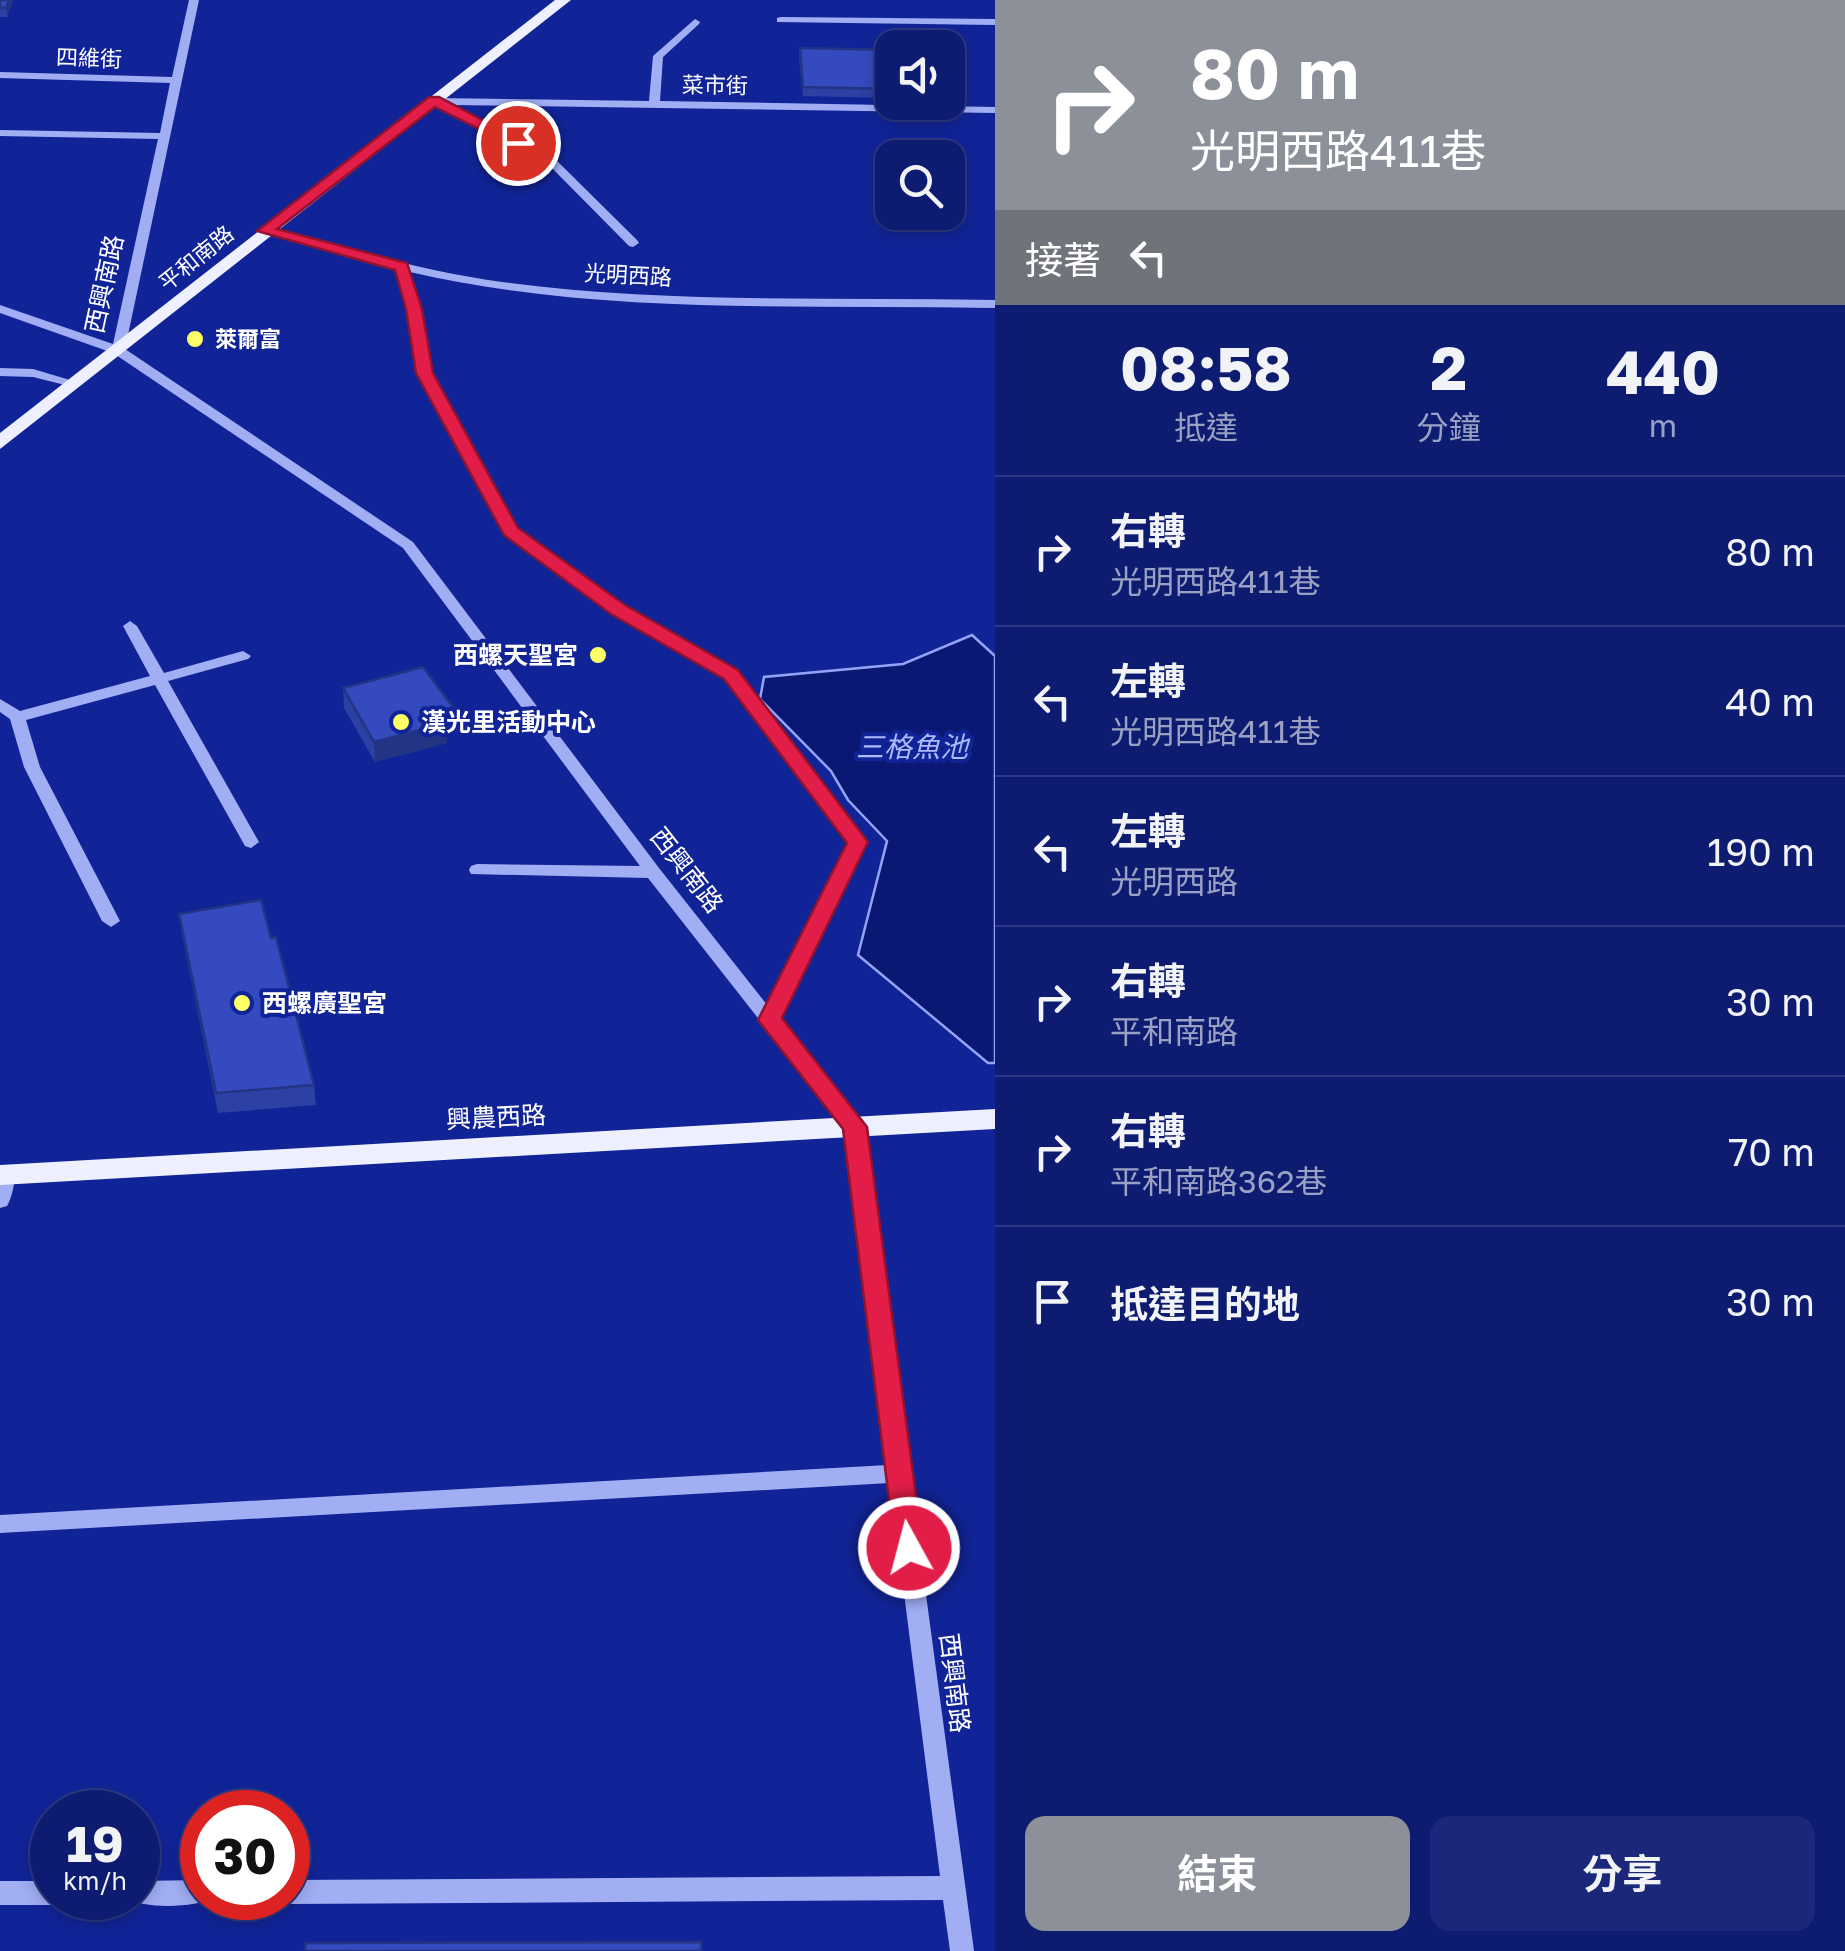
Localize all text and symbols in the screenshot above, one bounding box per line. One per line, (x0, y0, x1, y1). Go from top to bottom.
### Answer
map controls (875, 30, 965, 230)
button: sound (875, 30, 965, 120)
text: 80 m (1190, 30, 1359, 114)
icon: right (1025, 40, 1155, 170)
street label: 四維街 (56, 43, 122, 72)
street label: 菜市街 (682, 70, 748, 99)
pin (476, 101, 561, 186)
icon: arrive (491, 116, 546, 171)
text: 光明西路411巷 (1190, 123, 1486, 177)
button: search (875, 140, 965, 230)
street label: 平和南路 (153, 219, 238, 296)
icon: left (1121, 230, 1176, 285)
street label: 西興南路 (78, 232, 129, 336)
text: 接著 (1025, 237, 1101, 282)
street label: 光明西路 (583, 259, 673, 290)
place label: 萊爾富 (215, 325, 281, 352)
marker: 萊爾富 (184, 328, 206, 350)
text: 08:58 (1120, 331, 1292, 403)
text: 2 (1431, 331, 1467, 403)
text: 440 (1606, 335, 1720, 407)
text: m (1649, 406, 1677, 444)
text: 抵達 (1174, 408, 1238, 446)
text: 分鐘 (1417, 408, 1481, 446)
text: 右轉 (1110, 508, 1186, 553)
icon: right (1025, 524, 1080, 579)
text: 80 m (1725, 529, 1815, 574)
text: 光明西路411巷 (1110, 562, 1321, 600)
place label: 西螺天聖宮 (453, 639, 578, 670)
marker: 西螺天聖宮 (587, 644, 609, 666)
text: 左轉 (1110, 658, 1186, 703)
icon: left (1025, 674, 1080, 729)
text: 40 m (1725, 679, 1815, 724)
place label: 漢光里活動中心 (421, 706, 596, 737)
marker: 漢光里活動中心 (390, 711, 412, 733)
text: 光明西路411巷 (1110, 712, 1321, 750)
water label: 三格魚池 (856, 730, 971, 763)
text: 左轉 (1110, 808, 1186, 853)
street label: 西興南路 (644, 821, 730, 919)
icon: left (1025, 824, 1080, 879)
text: 190 m (1707, 829, 1815, 874)
text: 光明西路 (1110, 862, 1238, 900)
text: 右轉 (1110, 958, 1186, 1003)
icon: right (1025, 974, 1080, 1029)
text: 30 m (1726, 979, 1815, 1024)
place label: 西螺廣聖宮 (262, 987, 387, 1018)
marker: 西螺廣聖宮 (231, 992, 253, 1014)
text: 平和南路 (1110, 1012, 1238, 1050)
street label: 興農西路 (445, 1098, 547, 1135)
text: 右轉 (1110, 1108, 1186, 1153)
icon: right (1025, 1124, 1080, 1179)
text: 70 m (1728, 1129, 1815, 1174)
text: 平和南路362巷 (1110, 1162, 1327, 1200)
icon: arrive (1025, 1274, 1080, 1329)
text: 30 m (1726, 1279, 1815, 1324)
text: 抵達目的地 (1110, 1281, 1300, 1326)
position arrow (857, 1496, 961, 1600)
street label: 西興南路 (934, 1631, 977, 1734)
speed limit sign: 30 (180, 1790, 310, 1920)
text: 19 (66, 1813, 124, 1873)
button: 結束 (1025, 1816, 1410, 1931)
button: 分享 (1430, 1816, 1815, 1931)
text: km/h (63, 1865, 127, 1896)

